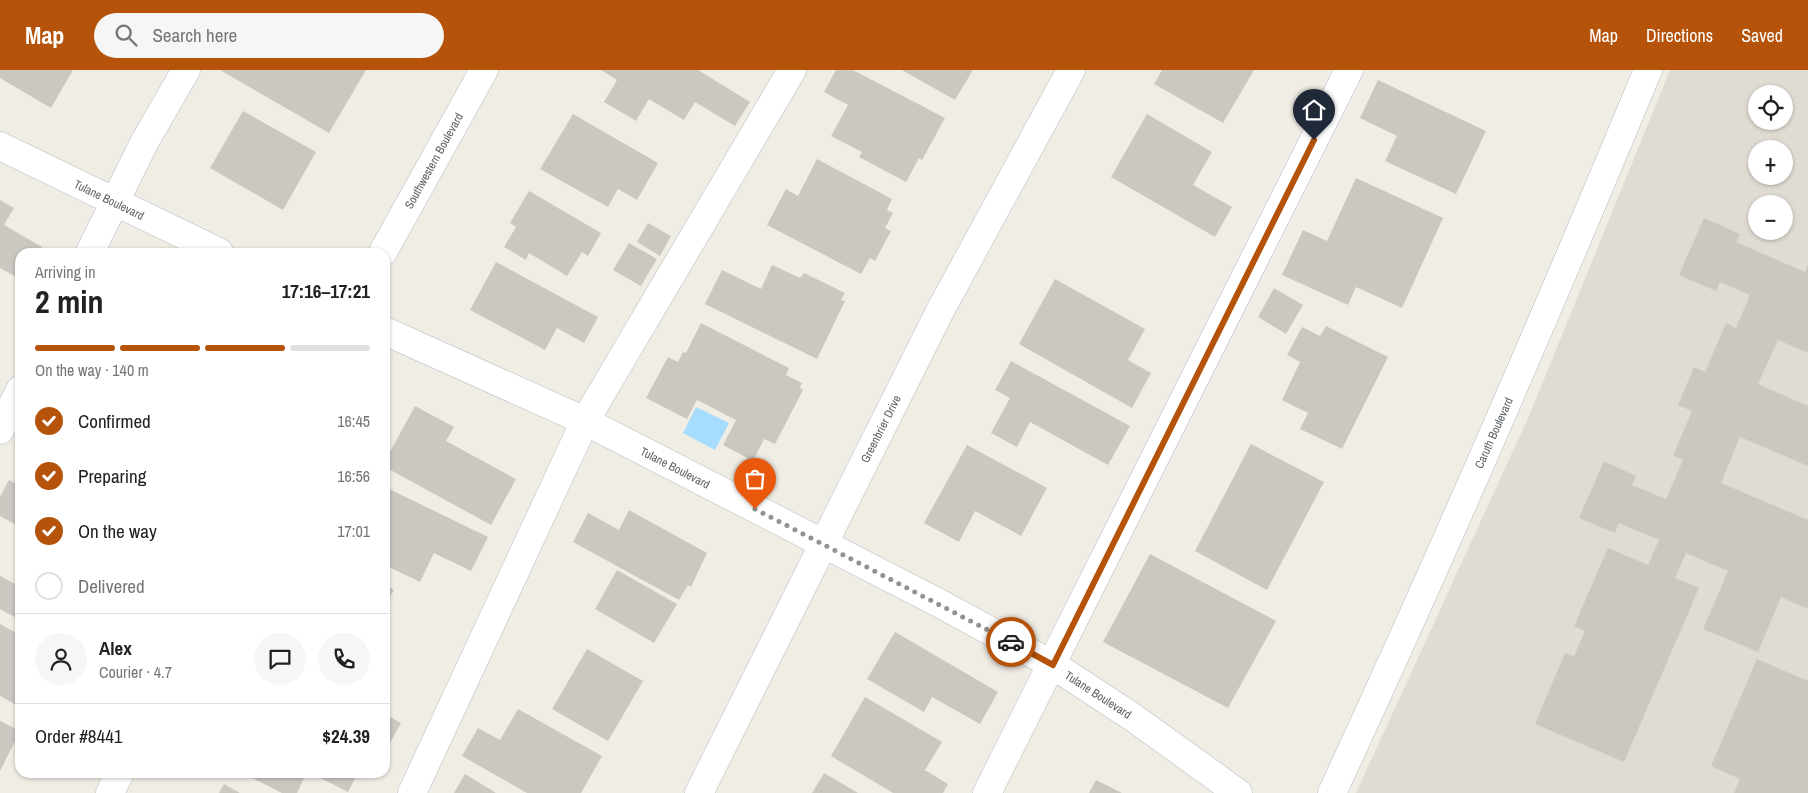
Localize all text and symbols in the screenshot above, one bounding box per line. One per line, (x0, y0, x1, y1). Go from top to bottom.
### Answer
search box (94, 13, 444, 58)
text: Map (25, 19, 64, 51)
icon: search (112, 21, 140, 49)
text: Search here (152, 22, 237, 48)
text: Map (1589, 23, 1618, 48)
text: Directions (1646, 23, 1713, 48)
text: Saved (1741, 23, 1783, 48)
map controls (1748, 85, 1793, 240)
button: locate (1748, 85, 1793, 130)
pin (1293, 89, 1335, 140)
icon: home (1300, 96, 1328, 124)
street label: Southwestern Boulevard (401, 110, 467, 212)
button: + (1748, 140, 1793, 185)
street label: Tulane Boulevard (71, 176, 147, 224)
button: − (1748, 195, 1793, 240)
text: Arriving in (35, 261, 96, 283)
text: 17:16–17:21 (282, 278, 370, 304)
text: 2 min (35, 280, 104, 323)
text: On the way · 140 m (35, 359, 149, 381)
street label: Greenbrier Drive (857, 392, 905, 466)
street label: Caruth Boulevard (1471, 395, 1517, 471)
icon: check (35, 407, 63, 435)
text: Confirmed (78, 408, 151, 434)
text: 16:45 (337, 410, 370, 432)
street label: Tulane Boulevard (637, 444, 713, 492)
pin (734, 458, 776, 509)
icon: check (35, 462, 63, 490)
text: Preparing (78, 463, 146, 489)
text: 16:56 (337, 465, 370, 487)
icon: bag (741, 465, 769, 493)
icon: check (35, 517, 63, 545)
text: On the way (78, 518, 157, 544)
text: 17:01 (337, 520, 370, 542)
text: Delivered (78, 573, 145, 599)
courier (986, 617, 1036, 667)
icon: car (997, 628, 1025, 656)
button: person (35, 633, 87, 685)
button: chat (254, 633, 306, 685)
button: phone (318, 633, 370, 685)
text: Alex (99, 635, 132, 661)
text: Courier · 4.7 (99, 661, 172, 683)
street label: Tulane Boulevard (1062, 668, 1134, 722)
text: Order #8441 (35, 723, 122, 749)
text: $24.39 (322, 723, 370, 749)

